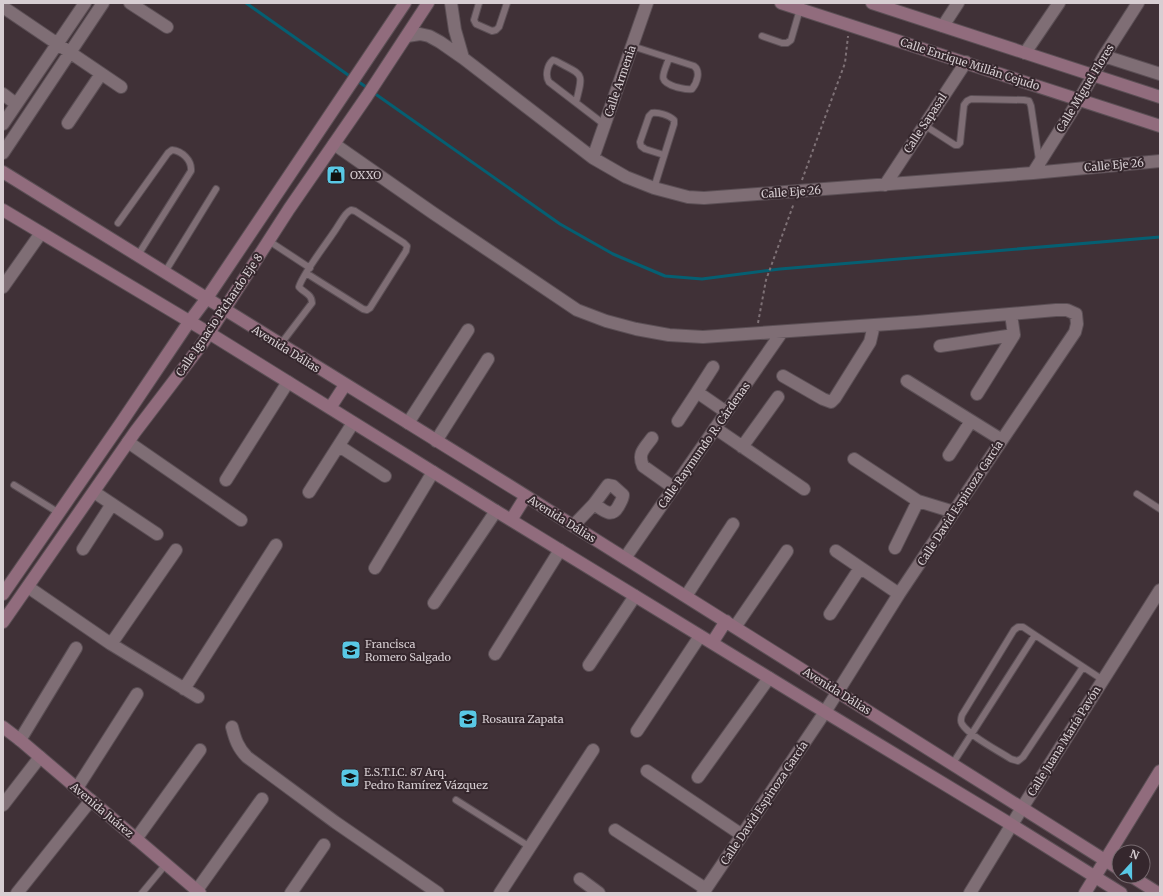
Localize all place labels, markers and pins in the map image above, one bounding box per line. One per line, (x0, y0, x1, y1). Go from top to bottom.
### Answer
shop icon: OXXO (325, 164, 347, 186)
place label: OXXO (350, 168, 381, 182)
place label: Francisca Romero Salgado (365, 637, 452, 664)
school or university icon: Francisca Romero Salgado (340, 639, 362, 661)
school or university icon: Rosaura Zapata (457, 708, 479, 730)
place label: Rosaura Zapata (482, 712, 564, 726)
place label: E.S.T.I.C. 87 Arq. Pedro Ramírez Vázquez (364, 765, 488, 792)
school or university icon: E.S.T.I.C. 87 Arq. Pedro Ramírez Vázquez (339, 767, 361, 789)

